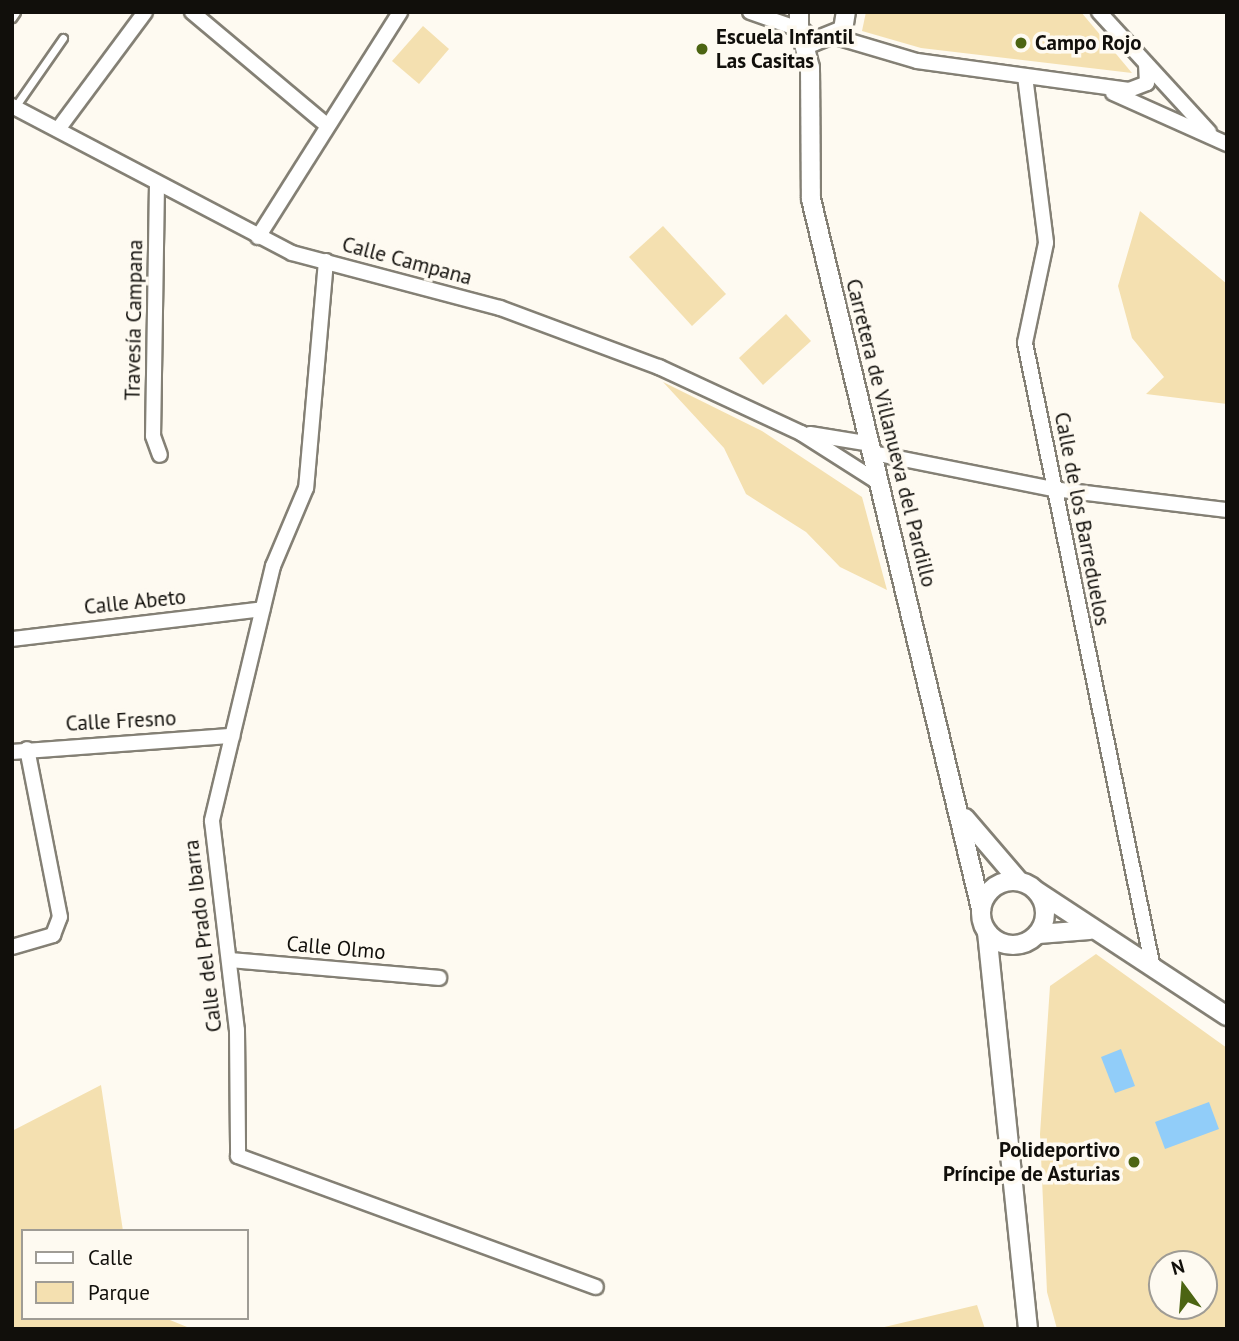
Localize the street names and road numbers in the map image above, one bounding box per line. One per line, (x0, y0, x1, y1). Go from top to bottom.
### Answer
street label: Calle Campana (339, 232, 475, 290)
street label: Travesía Campana (120, 239, 148, 401)
street label: Carretera de Villanueva del Pardillo (840, 276, 942, 590)
street label: Calle de los Barreduelos (1049, 410, 1115, 628)
street label: Calle Abeto (82, 584, 188, 620)
street label: Calle Fresno (65, 706, 177, 736)
street label: Calle del Prado Ibarra (179, 838, 227, 1034)
street label: Calle Olmo (285, 931, 387, 965)

